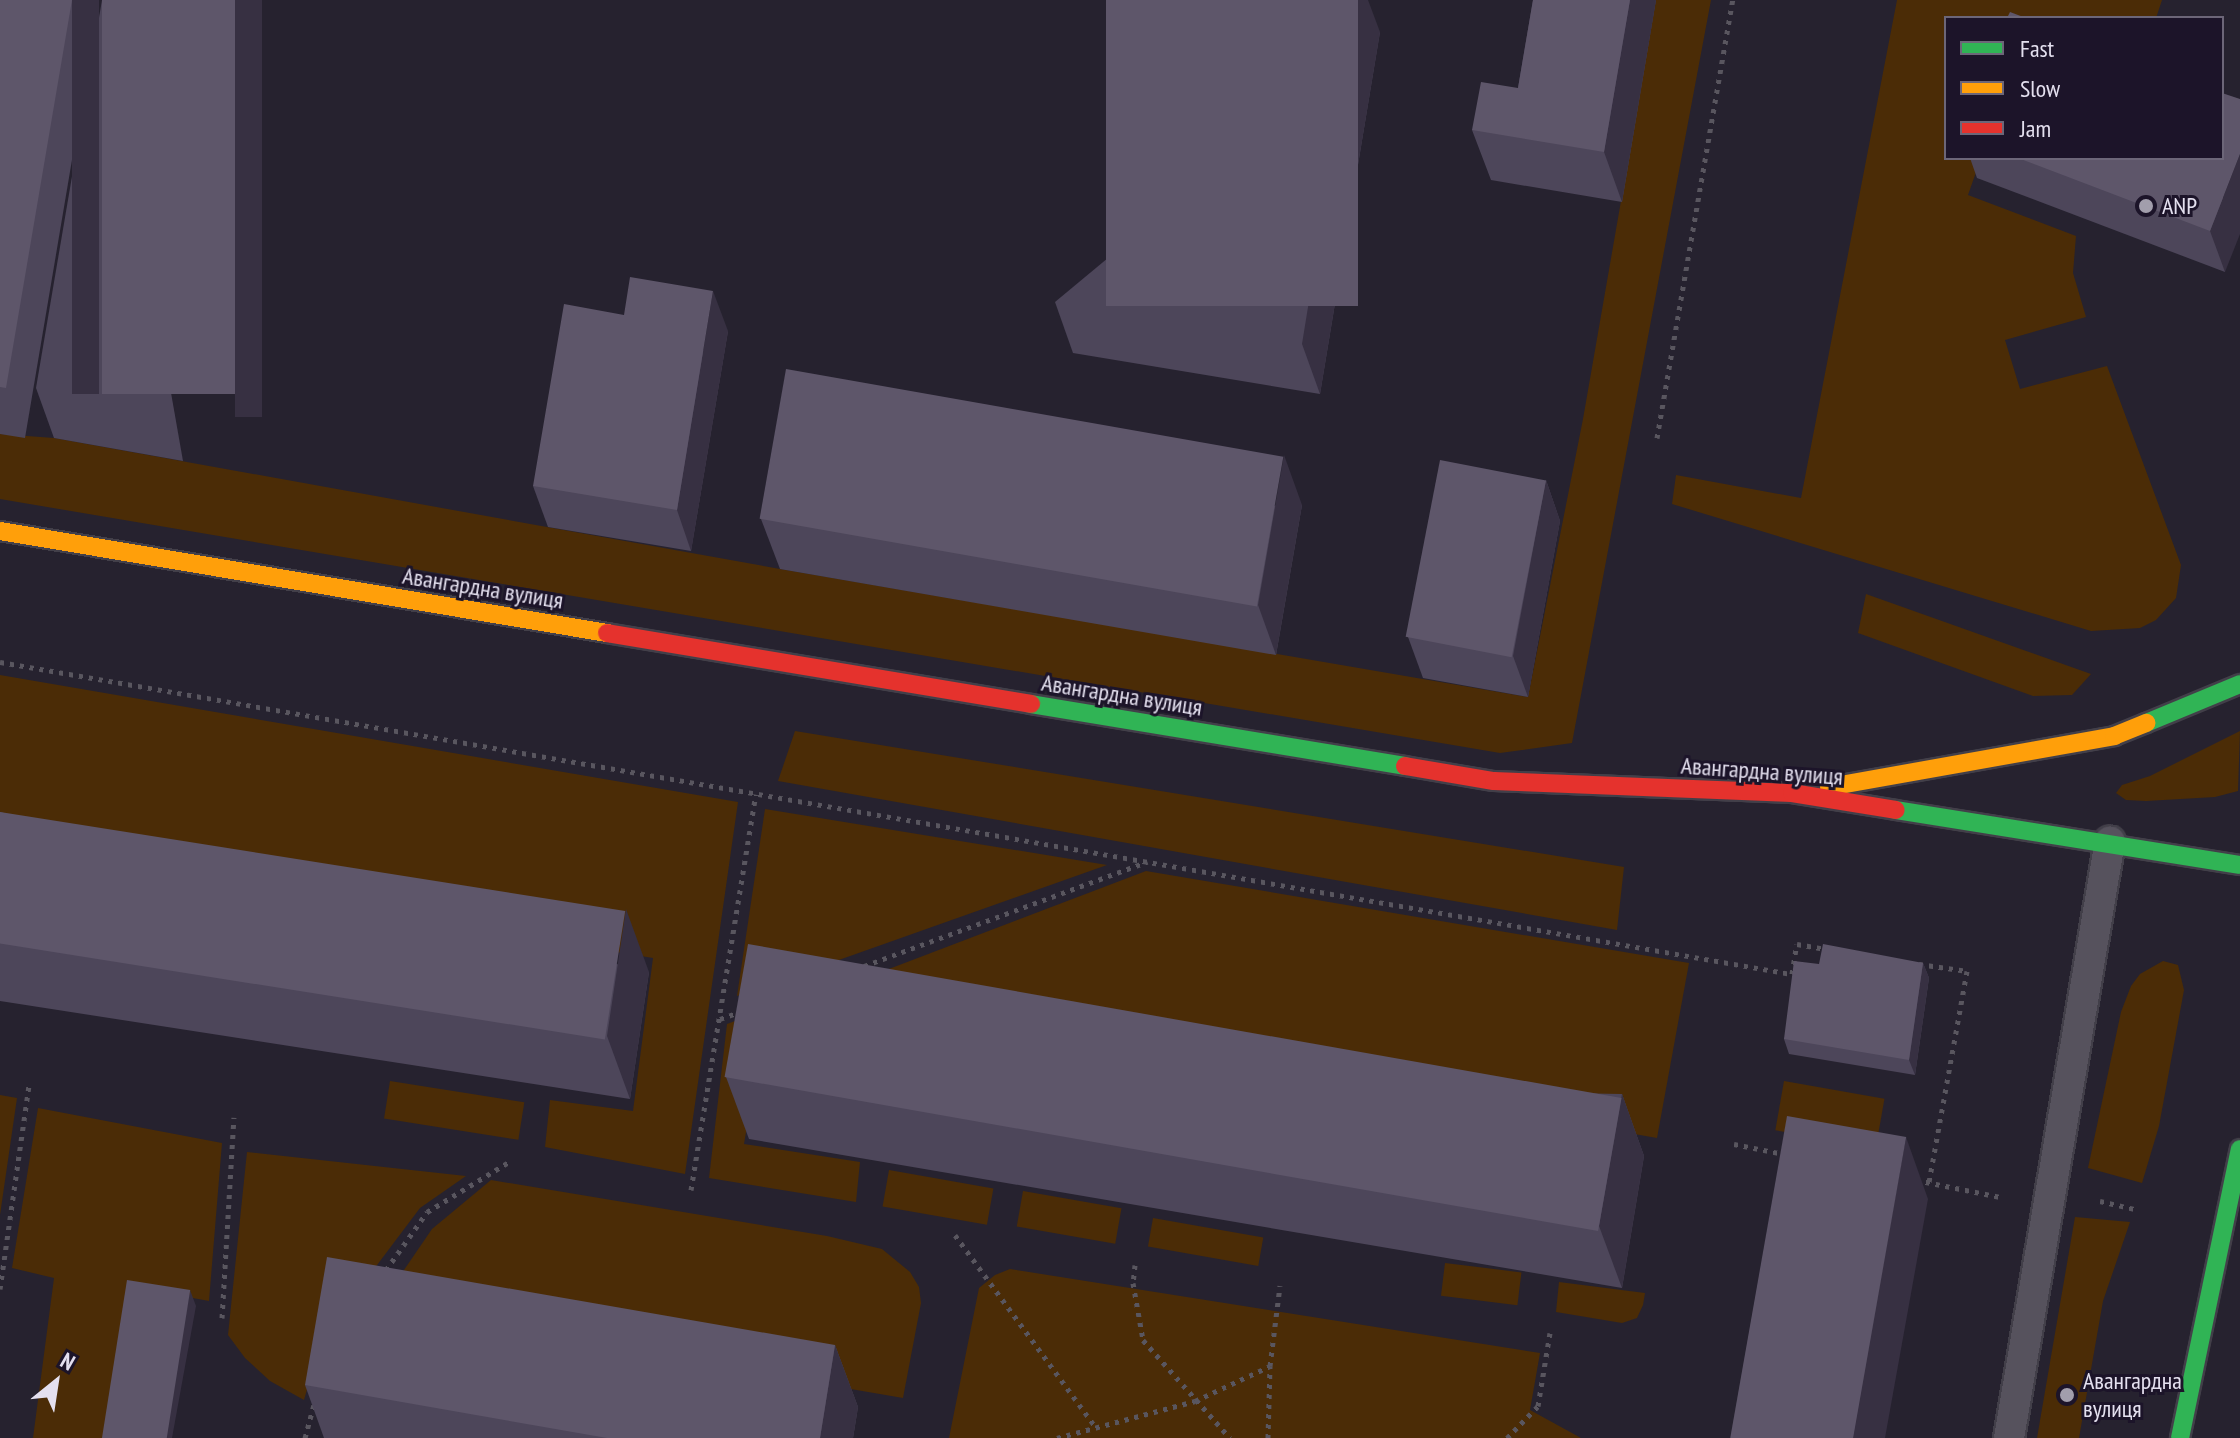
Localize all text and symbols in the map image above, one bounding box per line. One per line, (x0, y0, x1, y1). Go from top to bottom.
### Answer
legend (1944, 16, 2224, 160)
text: Fast (2020, 33, 2054, 64)
text: Slow (2020, 73, 2060, 104)
text: Jam (2020, 113, 2051, 144)
place label: ANP (2162, 192, 2197, 220)
marker: ANP (2137, 197, 2155, 215)
street label: Авангардна вулиця (401, 561, 565, 615)
street label: Авангардна вулиця (1040, 668, 1204, 722)
street label: Авангардна вулиця (1680, 751, 1844, 791)
north arrow (16, 1342, 96, 1422)
text: N (56, 1346, 80, 1376)
place label: Авангардна вулиця (2083, 1367, 2182, 1423)
marker: Авангардна вулиця (2058, 1386, 2076, 1404)

